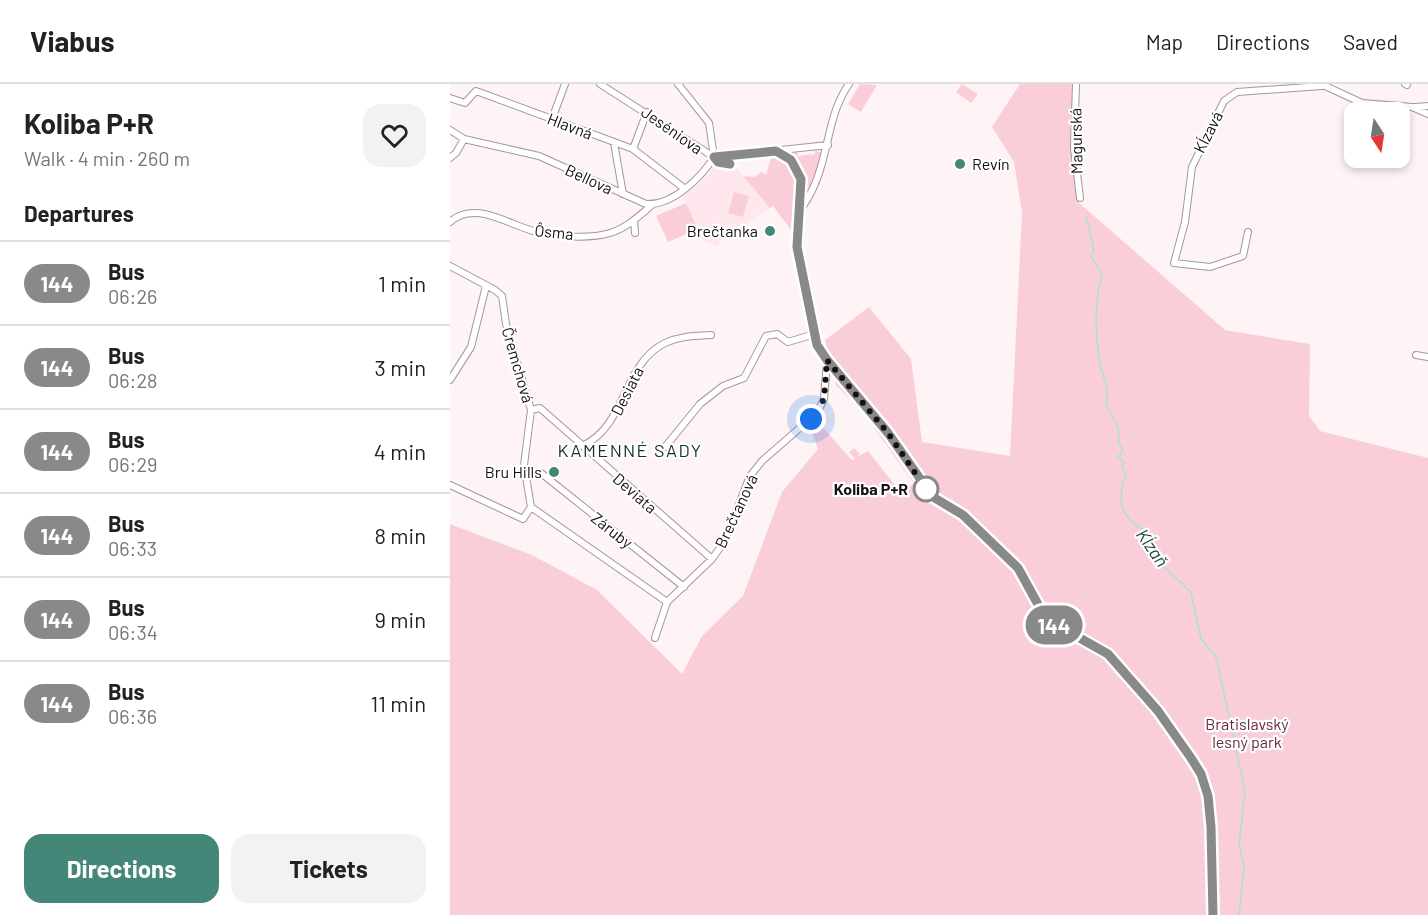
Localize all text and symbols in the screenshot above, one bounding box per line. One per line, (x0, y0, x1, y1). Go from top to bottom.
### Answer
text: Viabus (30, 24, 115, 58)
text: Map (1146, 29, 1183, 54)
text: Directions (1216, 29, 1310, 54)
text: Saved (1343, 29, 1398, 54)
street label: Jeséniova (638, 102, 707, 158)
north arrow (1344, 102, 1410, 168)
map controls (1344, 102, 1410, 168)
button: heart (363, 104, 426, 167)
text: Koliba P+R (24, 106, 154, 140)
street label: Hlavná (545, 108, 595, 143)
street label: Magurská (1065, 108, 1086, 174)
street label: Kĺzavá (1189, 108, 1226, 156)
text: Walk · 4 min · 260 m (24, 146, 190, 170)
place label: Revín (972, 154, 1010, 173)
marker: Revín (953, 157, 967, 171)
street label: Bellova (563, 159, 616, 198)
text: Departures (24, 200, 134, 226)
street label: Ôsma (534, 220, 574, 243)
place label: Brečtanka (687, 221, 758, 240)
marker: Brečtanka (763, 224, 777, 238)
text: Bus (108, 258, 145, 284)
text: 1 min (378, 270, 426, 296)
text: 144 (41, 271, 73, 296)
text: 06:26 (108, 284, 157, 308)
street label: Čremchová (499, 325, 538, 405)
text: Bus (108, 342, 145, 368)
text: 3 min (375, 354, 426, 380)
text: 144 (41, 355, 73, 380)
street label: Desiata (606, 363, 647, 418)
text: 06:28 (108, 368, 158, 392)
your location (796, 404, 826, 434)
text: Bus (108, 426, 145, 452)
text: 4 min (374, 438, 426, 464)
text: 144 (41, 439, 73, 464)
district label: KAMENNÉ SADY (558, 439, 702, 461)
text: 06:29 (108, 452, 158, 476)
place label: Bru Hills (485, 462, 542, 481)
marker: Bru Hills (547, 465, 561, 479)
street label: Deviata (609, 468, 661, 517)
street label: Brečtanová (710, 471, 761, 551)
marker: Koliba P+R (913, 476, 939, 502)
place label: Koliba P+R (834, 479, 908, 498)
street label: Záruby (588, 508, 637, 552)
text: Bus (108, 510, 145, 536)
text: 8 min (374, 522, 426, 548)
text: 144 (41, 523, 73, 548)
water label: Kĺzaň (1132, 524, 1174, 571)
text: 06:33 (108, 536, 157, 560)
text: Bus (108, 594, 145, 620)
text: 9 min (374, 606, 426, 632)
line badge: 144 (1020, 606, 1088, 644)
text: 144 (41, 607, 73, 632)
text: 144 (1038, 613, 1070, 638)
text: 06:34 (108, 620, 158, 644)
text: Bus (108, 678, 145, 704)
text: 11 min (370, 690, 426, 716)
text: 144 (41, 691, 73, 716)
text: 06:36 (108, 704, 157, 728)
park label: Bratislavský lesný park (1205, 714, 1289, 751)
button: Directions (24, 834, 219, 903)
button: Tickets (231, 834, 426, 903)

